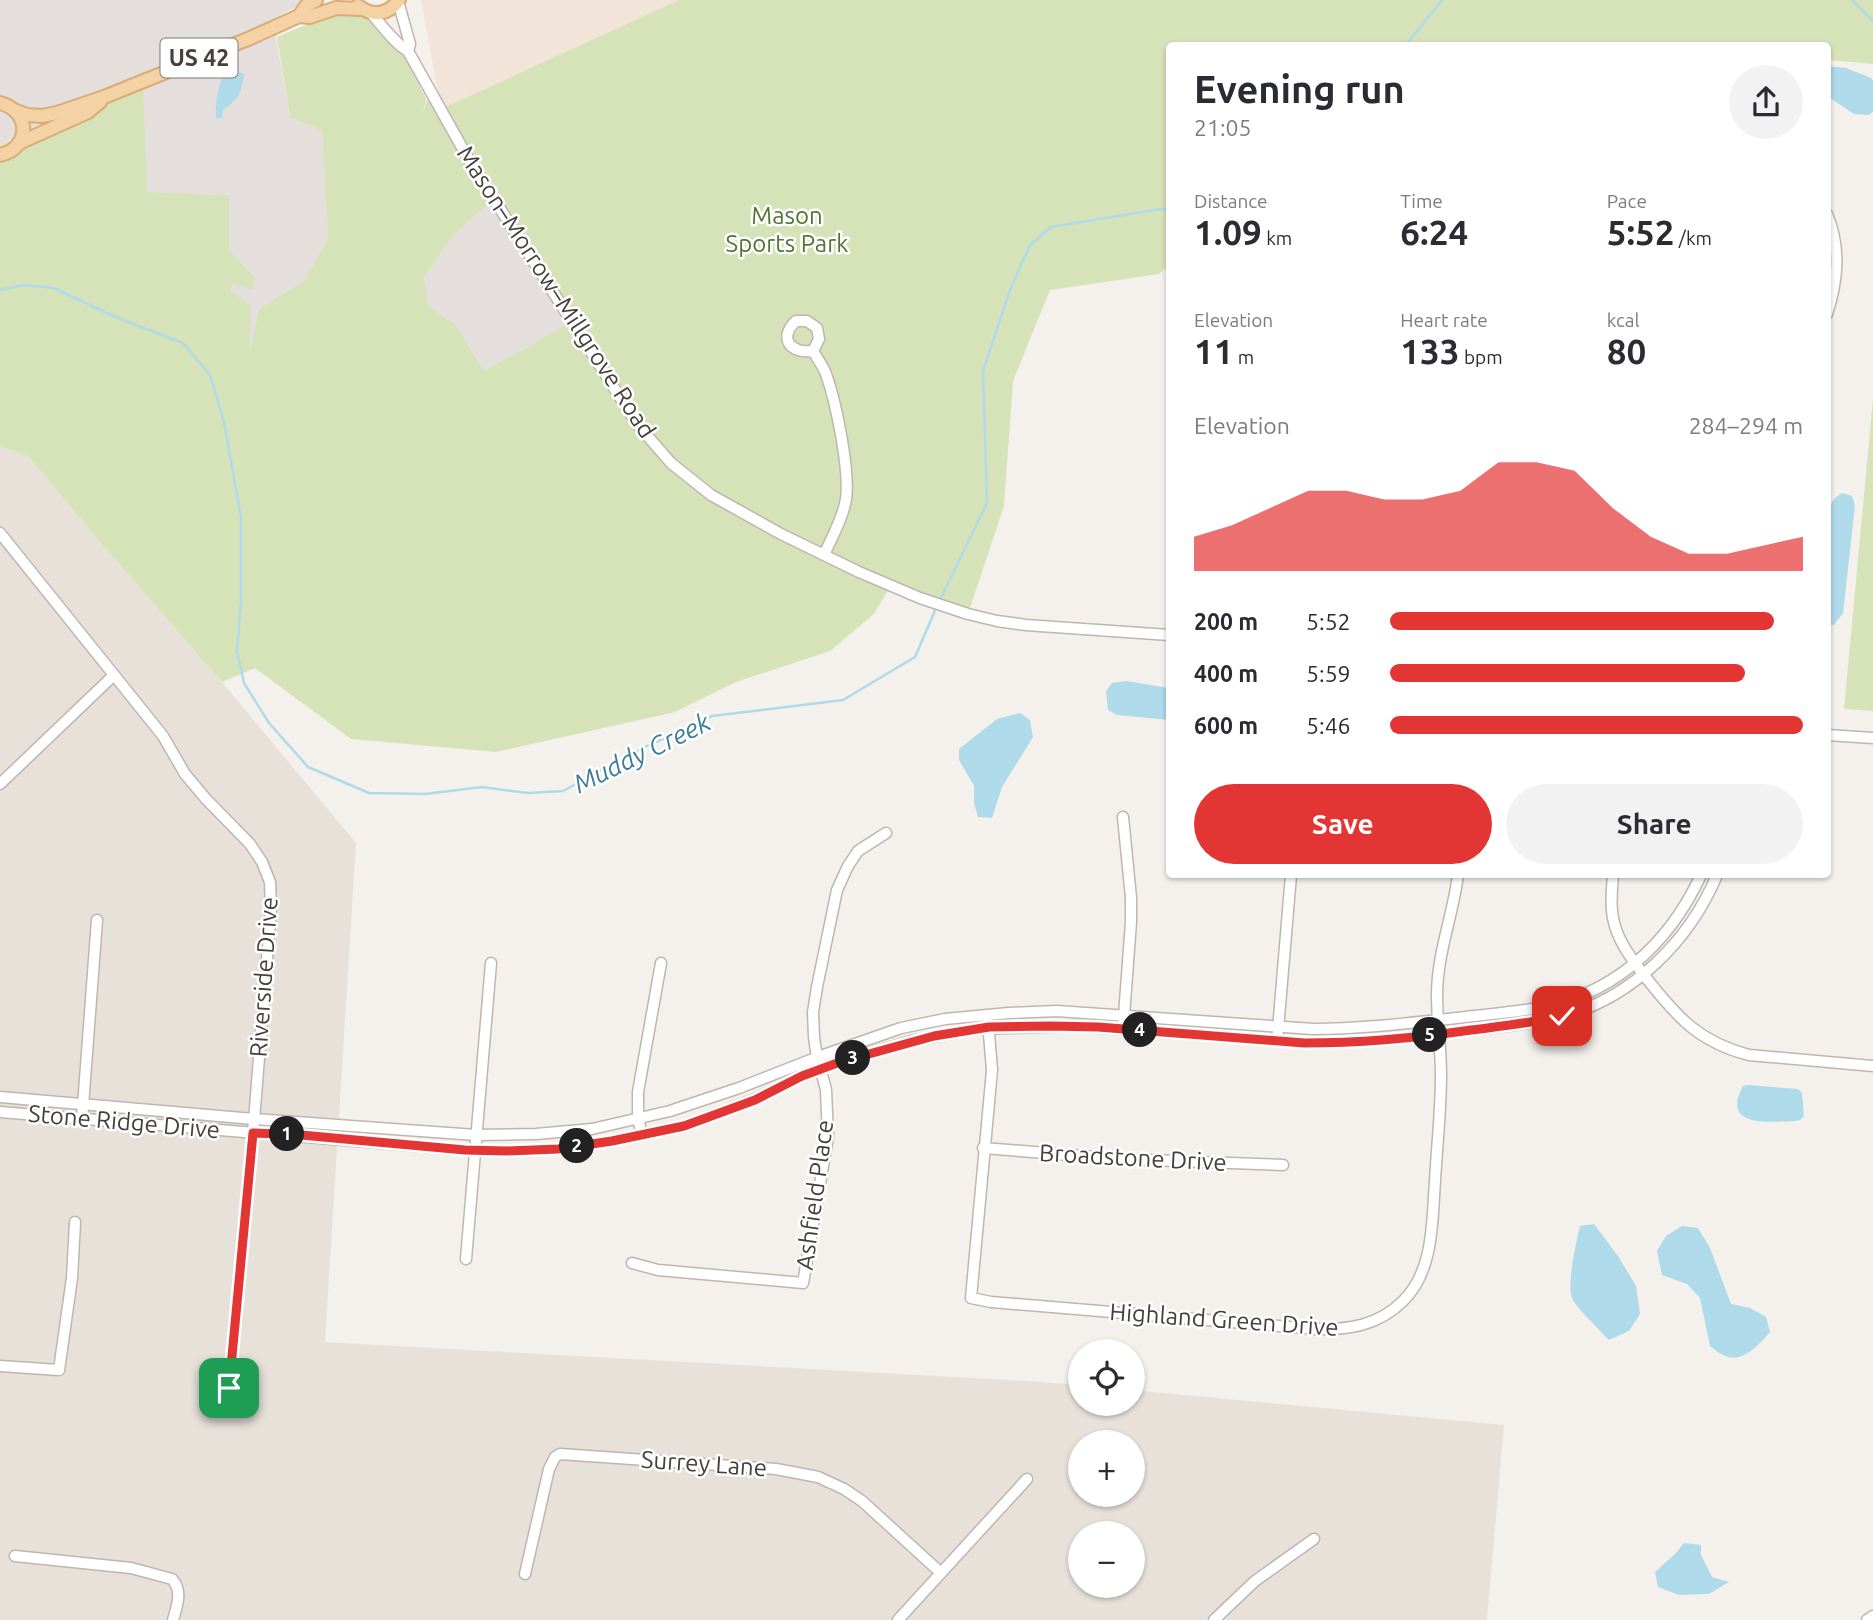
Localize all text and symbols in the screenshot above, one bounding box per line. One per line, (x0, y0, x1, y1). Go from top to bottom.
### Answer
road number: US 42 (160, 39, 238, 78)
button: share (1729, 65, 1803, 139)
text: Evening run (1194, 68, 1405, 110)
text: 21:05 (1194, 115, 1252, 140)
street label: Mason–Morrow–Millgrove Road (452, 141, 661, 443)
text: Distance (1194, 190, 1268, 212)
text: Time (1400, 190, 1443, 212)
text: Pace (1607, 190, 1647, 212)
park label: Mason Sports Park (726, 202, 848, 257)
text: 1.09 (1194, 212, 1262, 252)
text: 6:24 (1400, 212, 1468, 252)
text: 5:52 (1607, 212, 1675, 252)
text: km (1262, 227, 1292, 249)
text: /km (1675, 227, 1712, 249)
text: Elevation (1194, 309, 1273, 331)
text: Heart rate (1400, 309, 1488, 331)
text: kcal (1607, 309, 1639, 331)
text: 11 (1194, 331, 1233, 371)
text: 133 (1400, 331, 1460, 371)
text: 80 (1607, 331, 1646, 371)
text: m (1233, 346, 1254, 368)
text: bpm (1460, 346, 1503, 368)
text: Elevation (1194, 413, 1290, 438)
text: 284–294 m (1689, 413, 1803, 438)
text: 200 m (1194, 609, 1258, 634)
text: 5:52 (1306, 609, 1351, 634)
text: 400 m (1194, 661, 1258, 686)
text: 5:59 (1306, 661, 1351, 686)
water label: Muddy Creek (568, 707, 716, 798)
text: 600 m (1194, 713, 1258, 738)
text: 5:46 (1306, 713, 1351, 738)
button: Save (1194, 784, 1492, 864)
button: Share (1506, 784, 1803, 864)
street label: Riverside Drive (244, 896, 283, 1058)
pin (1532, 986, 1592, 1046)
icon: check (1543, 997, 1581, 1035)
pin: 4 (1122, 1012, 1158, 1048)
text: 4 (1134, 1018, 1145, 1040)
pin: 5 (1412, 1018, 1448, 1052)
text: 5 (1424, 1023, 1435, 1045)
pin: 3 (836, 1040, 870, 1076)
text: 3 (847, 1046, 858, 1068)
street label: Stone Ridge Drive (27, 1100, 221, 1143)
pin: 1 (270, 1116, 304, 1152)
street label: Ashfield Place (791, 1118, 838, 1272)
text: 1 (281, 1122, 292, 1144)
pin: 2 (560, 1128, 594, 1164)
text: 2 (571, 1134, 582, 1156)
street label: Broadstone Drive (1039, 1139, 1227, 1176)
street label: Highland Green Drive (1109, 1298, 1339, 1341)
map controls (1068, 1339, 1145, 1598)
button: locate (1068, 1339, 1145, 1416)
pin (199, 1358, 259, 1418)
icon: arrive (210, 1369, 248, 1407)
button: + (1068, 1430, 1145, 1507)
street label: Surrey Lane (640, 1446, 768, 1481)
button: − (1068, 1521, 1145, 1598)

